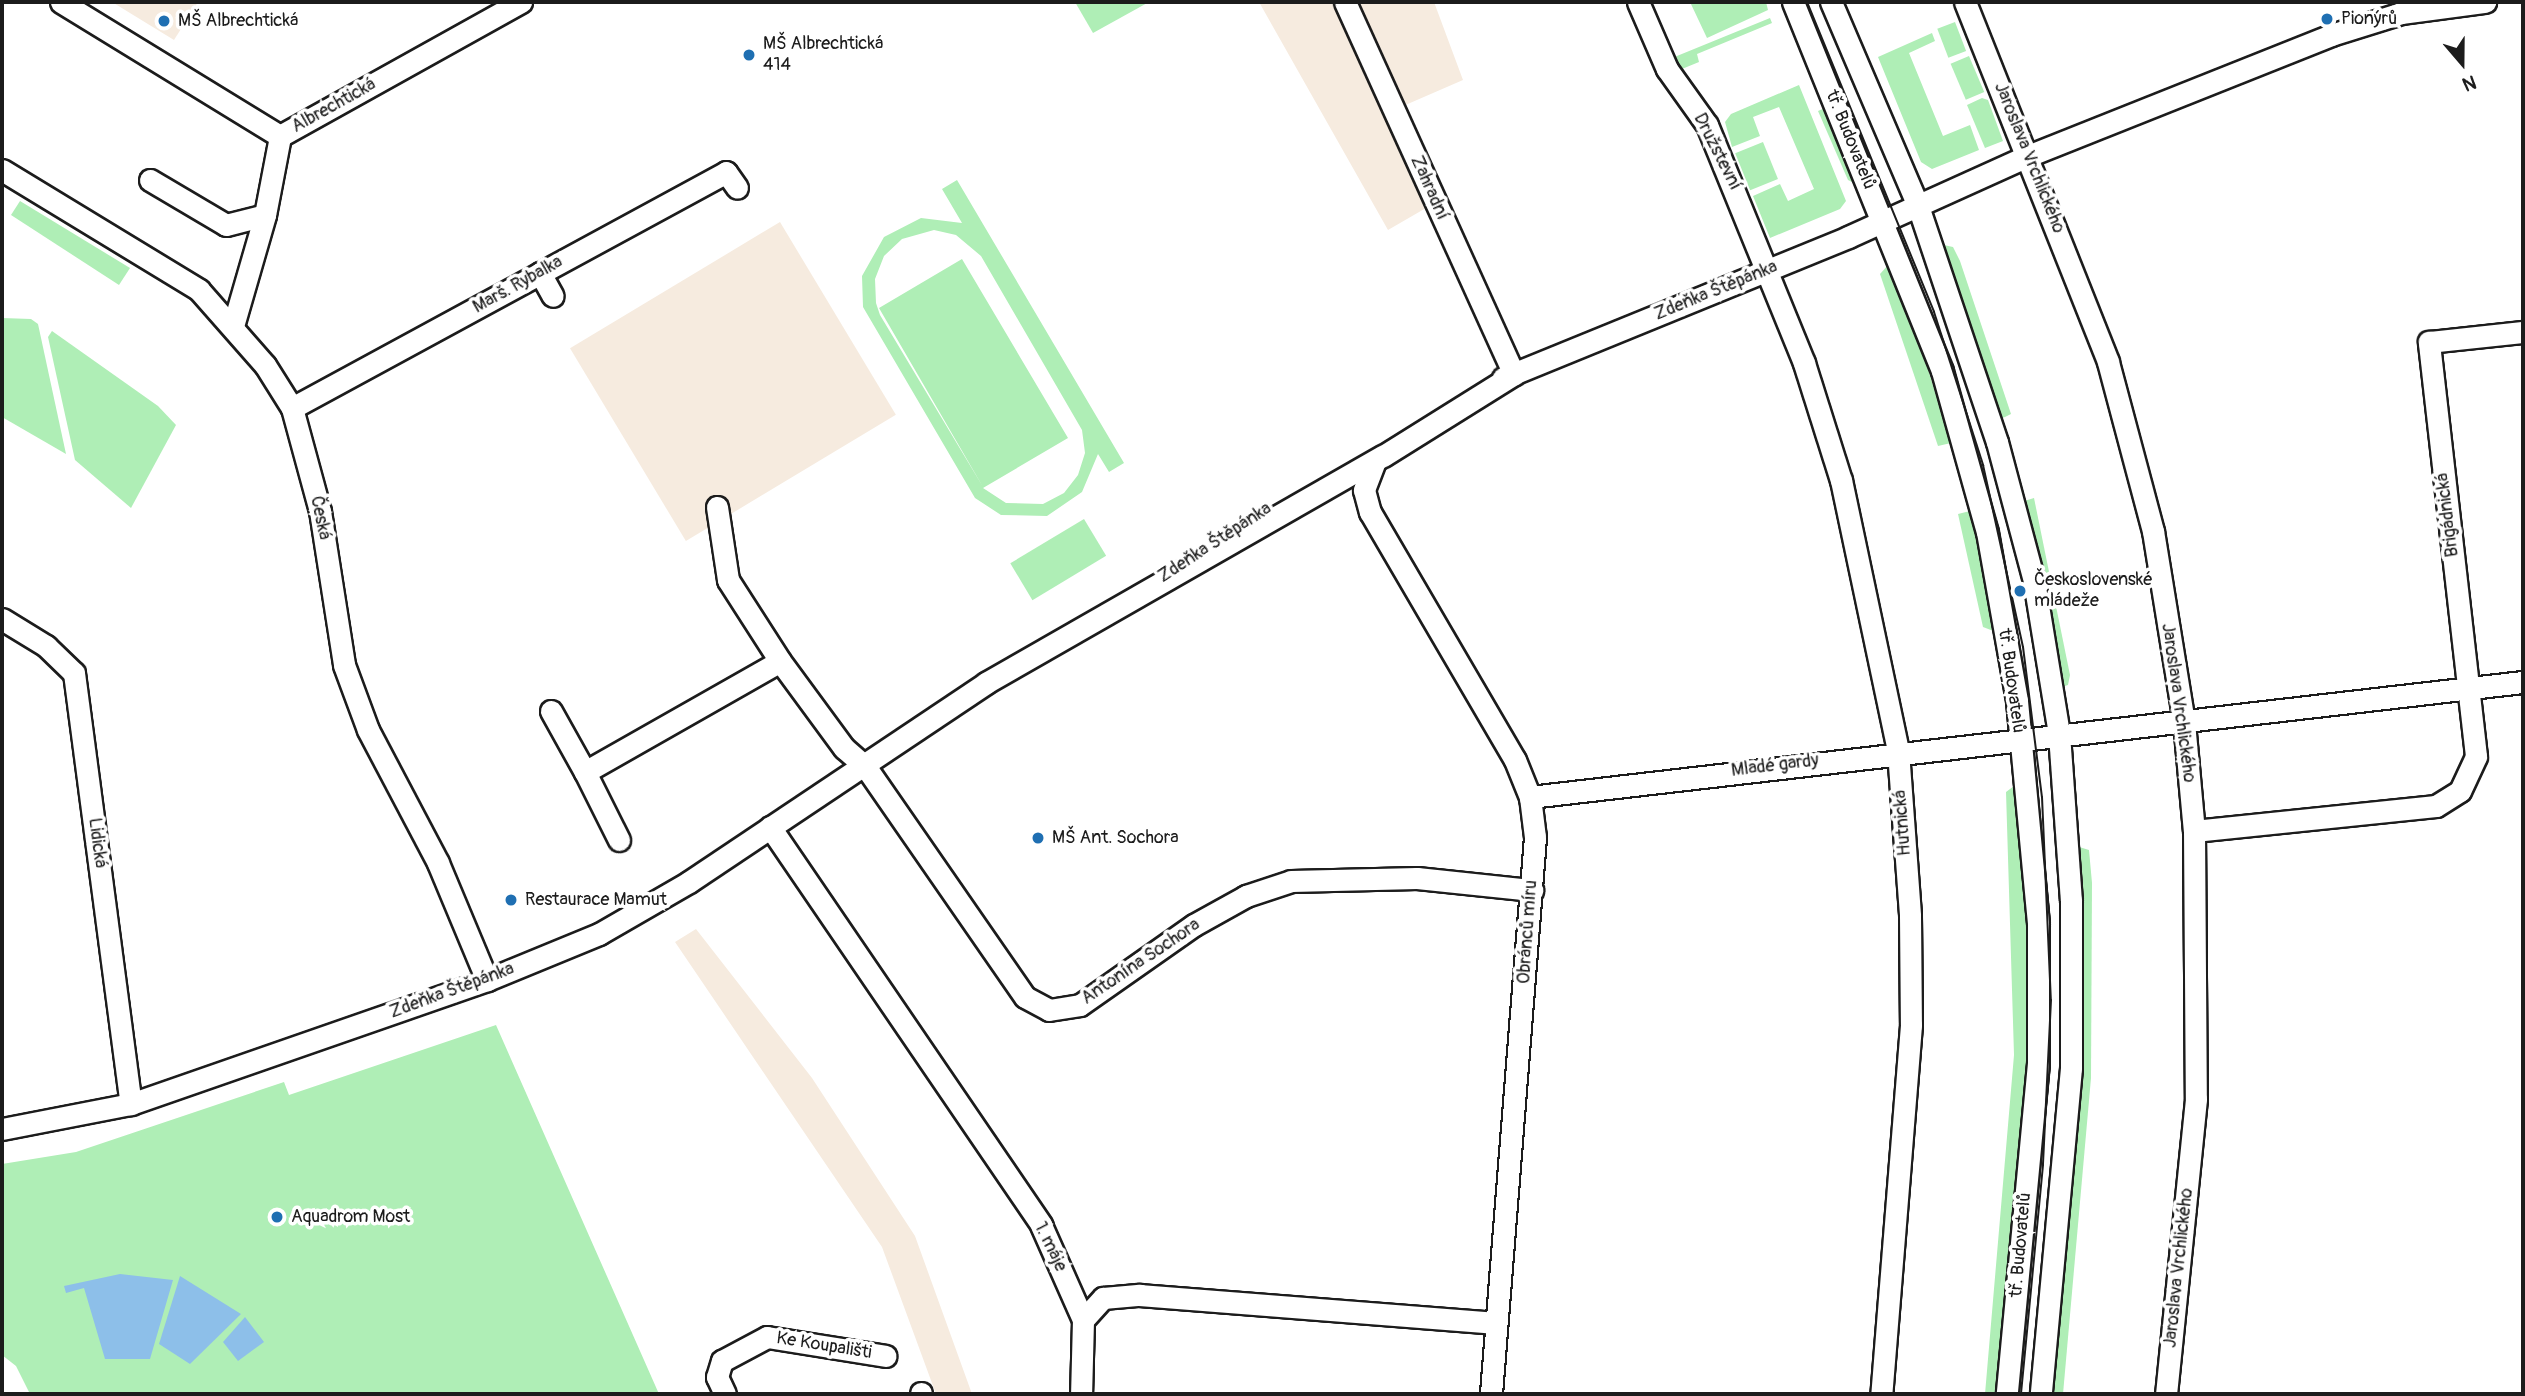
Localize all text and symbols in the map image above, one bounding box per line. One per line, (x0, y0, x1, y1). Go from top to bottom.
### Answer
place label: Pionýrů (2341, 8, 2397, 30)
place label: MŠ Albrechtická (178, 10, 298, 32)
marker: Pionýrů (2319, 11, 2335, 27)
marker: MŠ Albrechtická (156, 13, 172, 29)
north arrow (2427, 28, 2497, 98)
place label: MŠ Albrechtická 414 (763, 34, 883, 76)
marker: MŠ Albrechtická 414 (741, 47, 757, 63)
text: N (2459, 69, 2479, 96)
street label: Albrechtická (288, 74, 380, 138)
street label: Jaroslava Vrchlického (1989, 80, 2069, 236)
street label: tř. Budovatelů (1820, 87, 1880, 193)
street label: Družstevní (1688, 110, 1746, 194)
street label: Zahradní (1405, 153, 1453, 223)
street label: Marš. Rybalka (469, 252, 567, 318)
street label: Zdeňka Štěpánka (1651, 256, 1781, 326)
street label: Brigádnická (2432, 472, 2464, 558)
street label: Česká (305, 494, 335, 542)
street label: Zdeňka Štěpánka (1154, 498, 1276, 588)
place label: Československé mládeže (2034, 570, 2153, 612)
marker: Československé mládeže (2012, 583, 2028, 599)
street label: Jaroslava Vrchlického (2156, 622, 2200, 784)
street label: tř. Budovatelů (1993, 627, 2029, 735)
street label: Mladé gardy (1730, 750, 1820, 782)
street label: Hutnická (1890, 789, 1916, 857)
street label: Lidická (83, 817, 111, 869)
place label: MŠ Ant. Sochora (1052, 827, 1179, 849)
marker: MŠ Ant. Sochora (1030, 830, 1046, 846)
street label: Obránců míru (1514, 879, 1542, 985)
place label: Restaurace Mamut (525, 889, 667, 911)
marker: Restaurace Mamut (503, 892, 519, 908)
street label: Antonína Sochora (1078, 914, 1204, 1010)
street label: Zdeňka Štěpánka (387, 958, 517, 1024)
street label: Jaroslava Vrchlického (2160, 1187, 2198, 1349)
street label: tř. Budovatelů (2006, 1192, 2036, 1298)
place label: Aquadrom Most (291, 1206, 410, 1228)
marker: Aquadrom Most (269, 1209, 285, 1225)
street label: 1. máje (1029, 1219, 1071, 1275)
street label: Ke Koupališti (775, 1328, 873, 1364)

